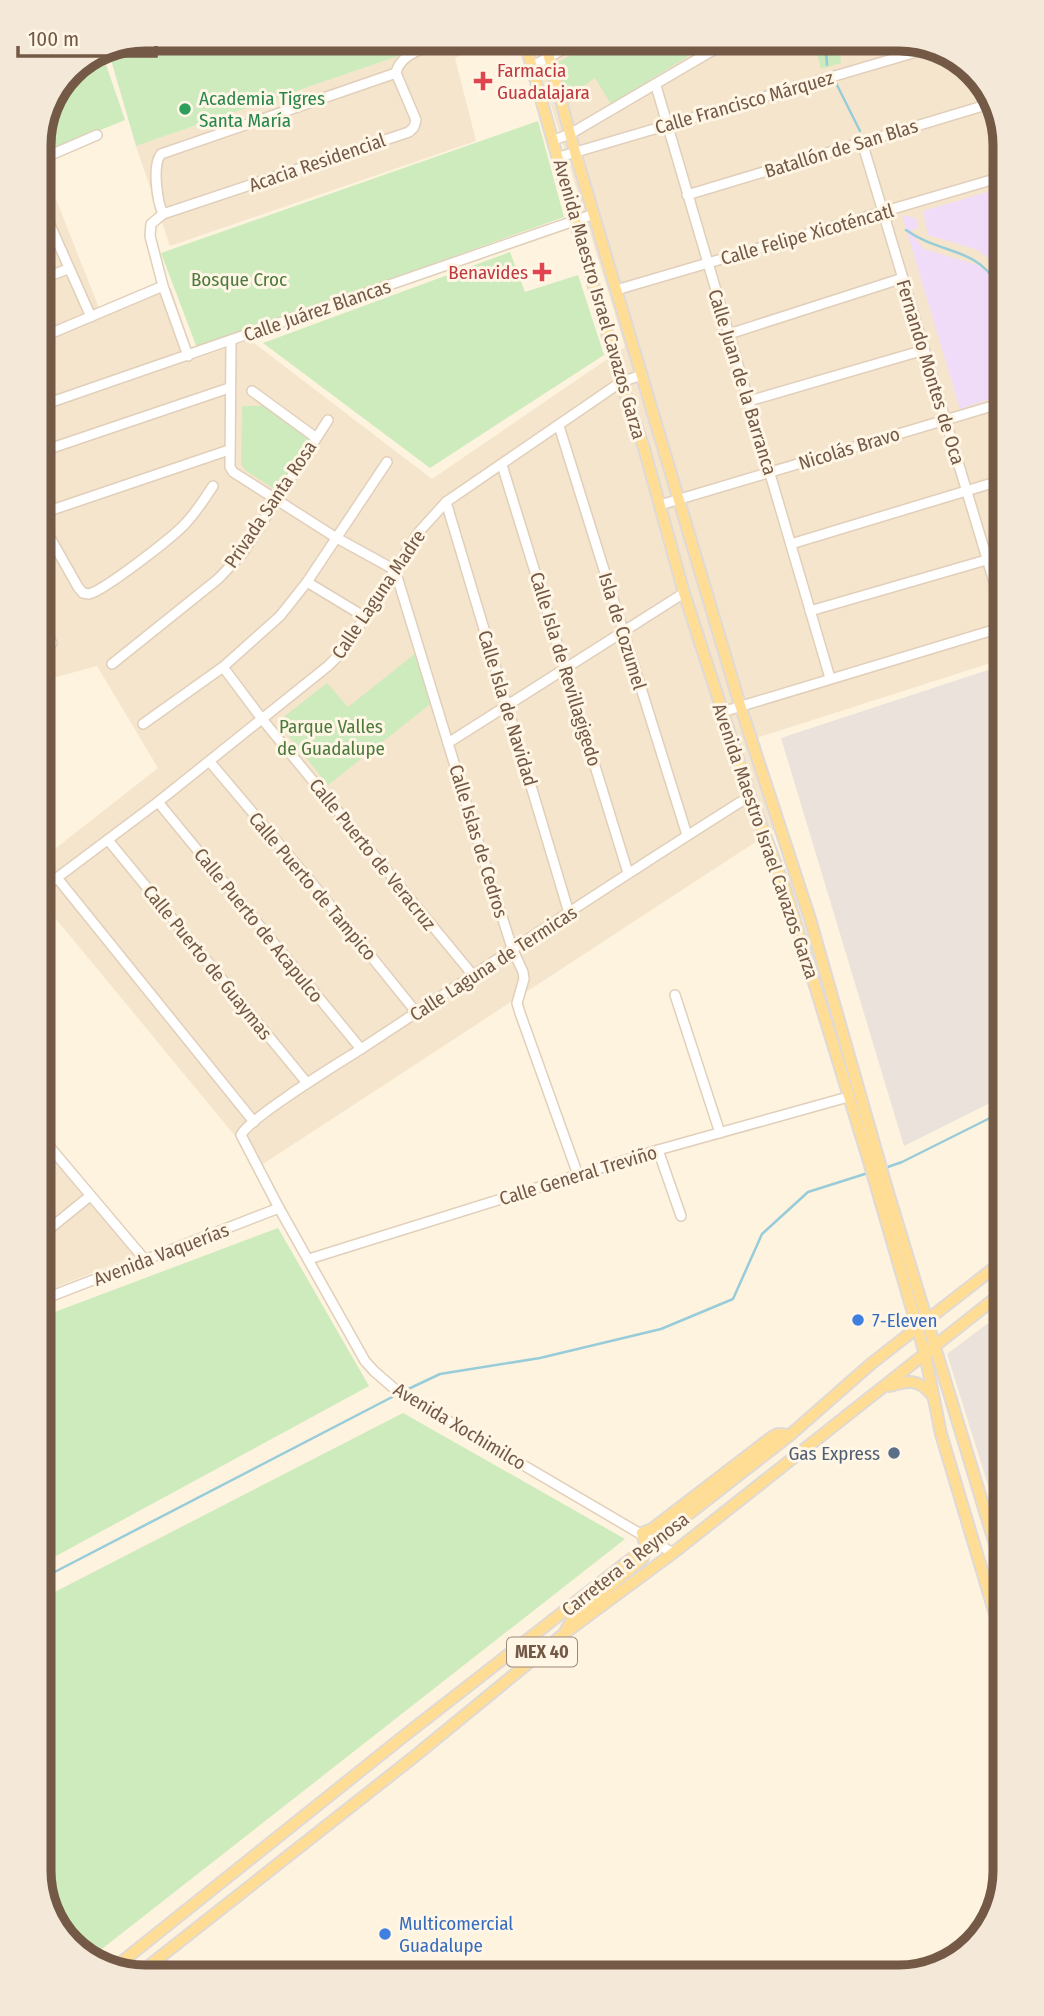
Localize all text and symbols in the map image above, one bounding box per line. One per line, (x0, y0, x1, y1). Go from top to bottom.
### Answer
scale bar (18, 14, 156, 58)
text: 100 m (28, 26, 79, 52)
place label: Farmacia Guadalajara (497, 59, 590, 104)
street label: Calle Francisco Márquez (652, 66, 836, 139)
marker: Farmacia Guadalajara (475, 73, 491, 89)
place label: Academia Tigres Santa María (199, 87, 325, 132)
marker: Academia Tigres Santa María (177, 101, 193, 117)
street label: Batallón de San Blas (762, 114, 921, 183)
street label: Acacia Residencial (246, 128, 388, 197)
street label: Avenida Maestro Israel Cavazos Garza (548, 157, 651, 442)
street label: Calle Felipe Xicoténcatl (718, 199, 896, 270)
place label: Benavides (448, 261, 528, 284)
marker: Benavides (534, 264, 550, 280)
park label: Bosque Croc (191, 268, 287, 291)
street label: Calle Juárez Blancas (241, 275, 394, 346)
street label: Fernando Montes de Oca (891, 277, 970, 467)
street label: Calle Juan de la Barranca (703, 287, 782, 478)
street label: Nicolás Bravo (796, 422, 903, 475)
street label: Privada Santa Rosa (219, 436, 321, 572)
street label: Calle Laguna Madre (327, 525, 430, 663)
street label: Calle Isla de Revillagigedo (525, 569, 606, 769)
street label: Isla de Cozumel (594, 570, 651, 692)
street label: Calle Isla de Navidad (473, 627, 542, 789)
street label: Avenida Maestro Israel Cavazos Garza (707, 700, 824, 982)
park label: Parque Valles de Guadalupe (277, 715, 385, 760)
street label: Calle Islas de Cedros (444, 762, 513, 921)
street label: Calle Puerto de Veracruz (304, 774, 441, 935)
street label: Calle Puerto de Tampico (244, 807, 381, 965)
street label: Calle Puerto de Acapulco (189, 843, 328, 1007)
street label: Calle Puerto de Guaymas (138, 880, 277, 1044)
street label: Calle Laguna de Termicas (405, 901, 581, 1026)
street label: Calle General Treviño (497, 1141, 660, 1210)
street label: Avenida Vaquerías (90, 1218, 232, 1291)
place label: 7-Eleven (872, 1309, 938, 1332)
marker: 7-Eleven (850, 1312, 866, 1328)
street label: Avenida Xochimilco (389, 1378, 530, 1475)
place label: Gas Express (788, 1442, 880, 1465)
marker: Gas Express (886, 1445, 902, 1461)
street label: Carretera a Reynosa (557, 1508, 693, 1621)
road number: MEX 40 (507, 1638, 577, 1666)
place label: Multicomercial Guadalupe (399, 1912, 513, 1957)
marker: Multicomercial Guadalupe (377, 1926, 393, 1942)

